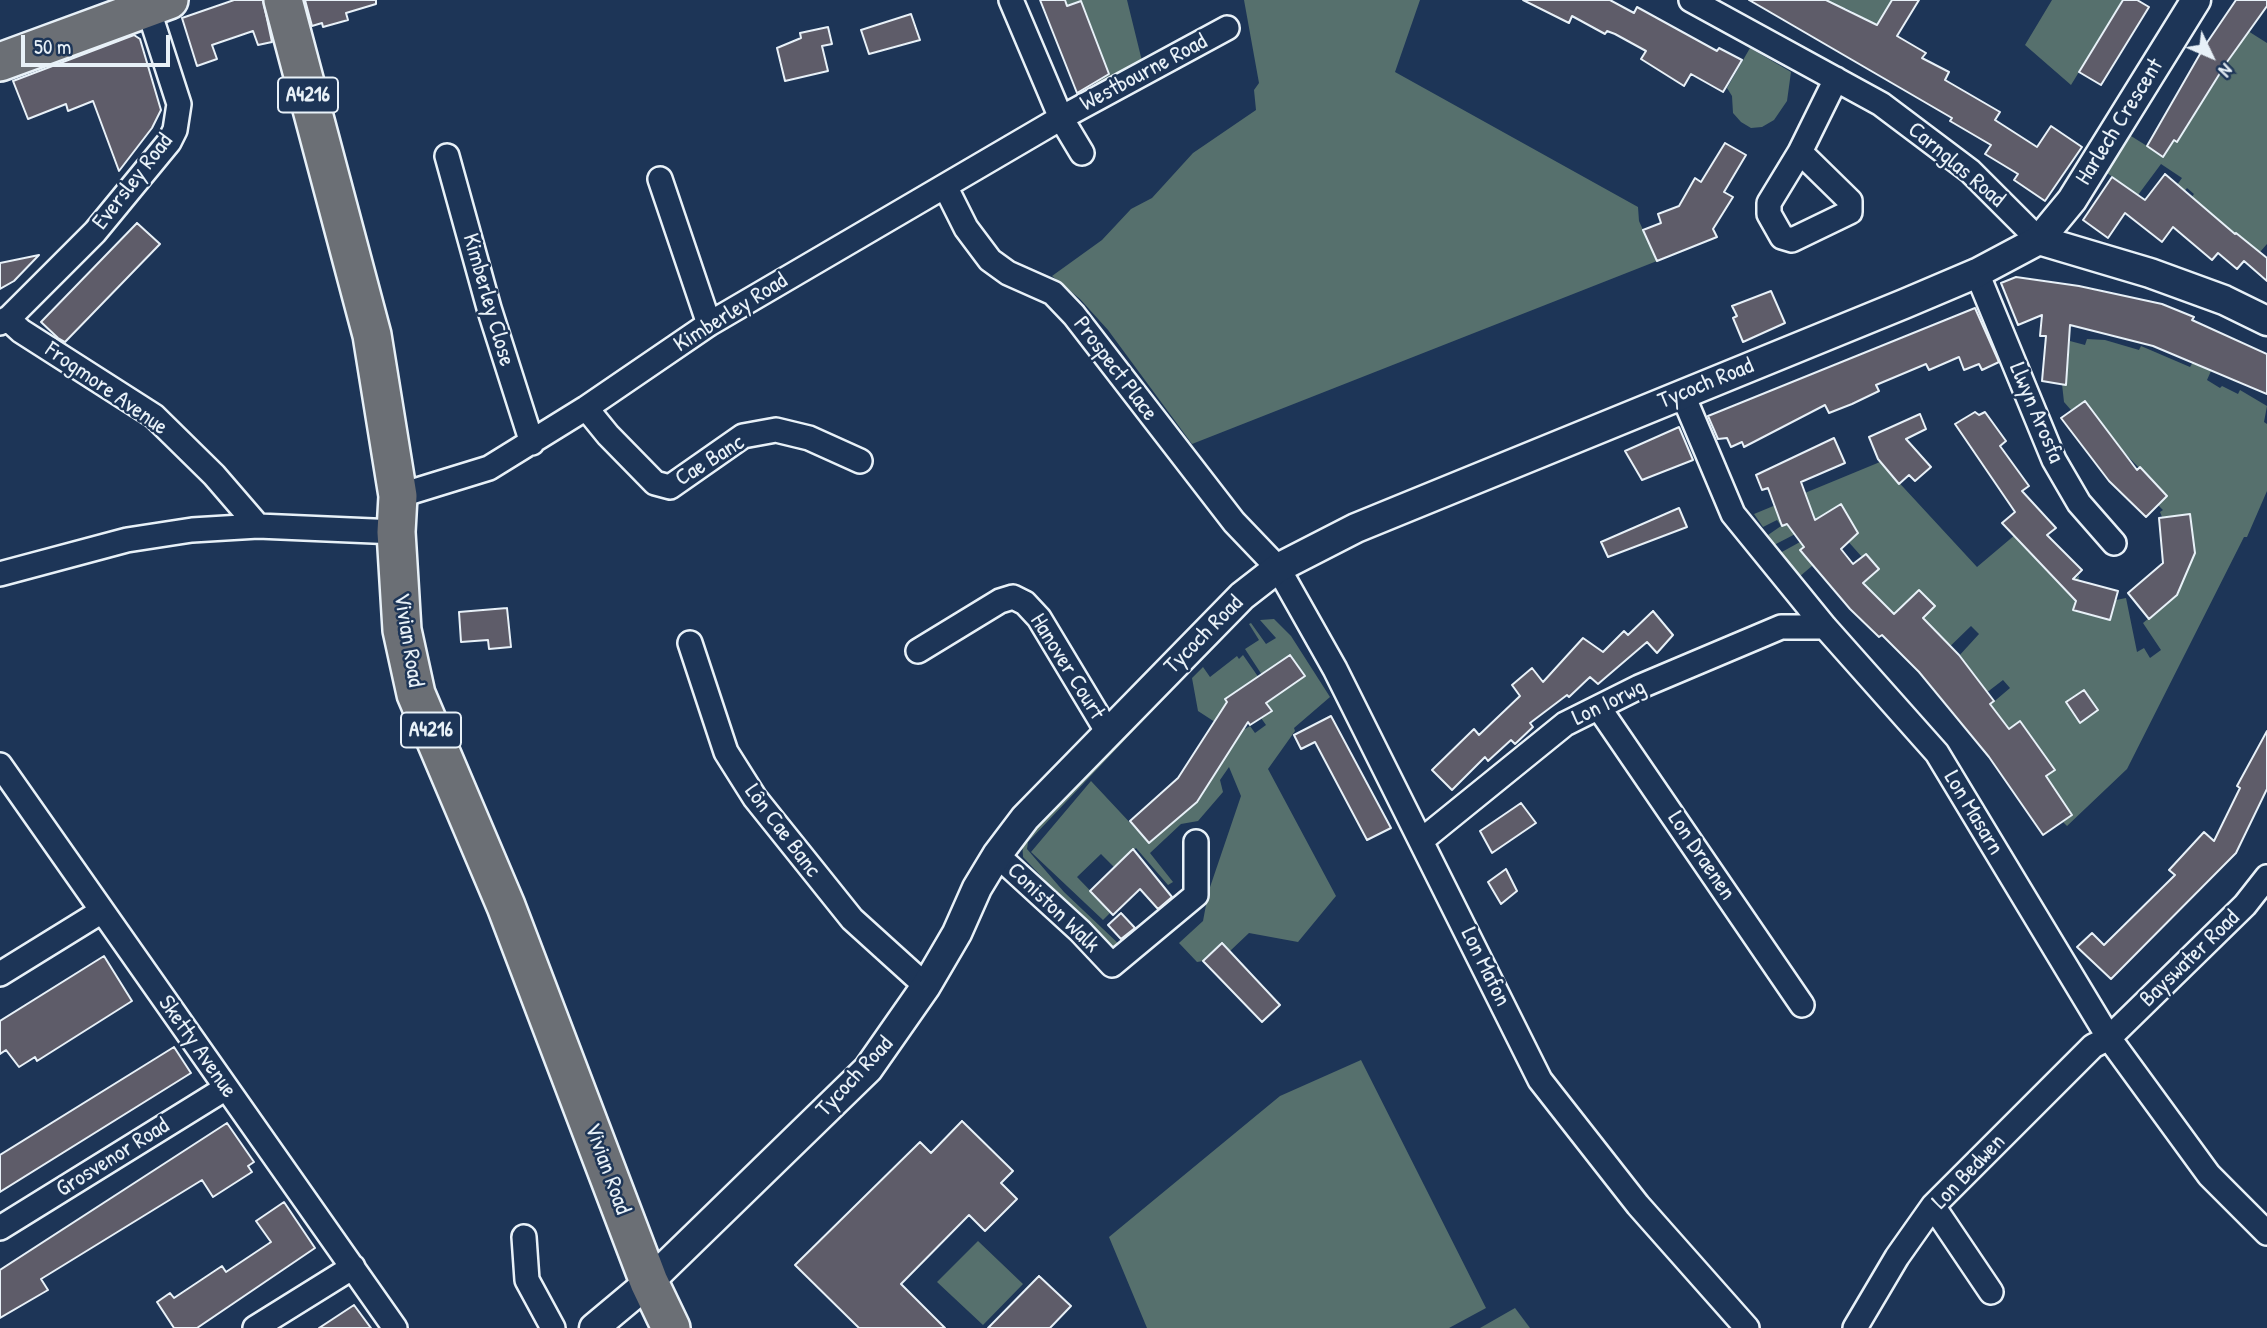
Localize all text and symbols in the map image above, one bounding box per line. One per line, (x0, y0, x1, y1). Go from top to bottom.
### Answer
scale bar (24, 21, 173, 65)
north arrow (2176, 21, 2246, 91)
street label: Westbourne Road (1076, 28, 1212, 118)
text: 50 m (34, 32, 71, 61)
street label: Harlech Crescent (2070, 54, 2170, 190)
text: N (2213, 58, 2239, 83)
road number: A4216 (278, 78, 338, 112)
street label: Carnglas Road (1902, 116, 2010, 214)
street label: Eversley Road (87, 129, 179, 235)
street label: Kimberley Close (456, 231, 520, 369)
street label: Kimberley Road (669, 267, 793, 359)
street label: Prospect Place (1067, 311, 1163, 427)
street label: Frogmore Avenue (39, 337, 173, 441)
street label: Tycoch Road (1654, 352, 1758, 416)
street label: Llwyn Arosfa (2003, 359, 2069, 467)
street label: Cae Banc (670, 429, 750, 493)
street label: Tycoch Road (1159, 590, 1249, 680)
street label: Vivian Road (387, 591, 429, 689)
street label: Hanover Court (1024, 609, 1110, 725)
street label: Lon Iorwg (1568, 674, 1650, 732)
road number: A4216 (401, 712, 461, 748)
street label: Lon Masarn (1937, 766, 2009, 860)
street label: Lôn Cae Banc (738, 779, 826, 883)
street label: Lon Draenen (1661, 806, 1741, 906)
street label: Coniston Walk (1001, 857, 1105, 959)
street label: Bayswater Road (2134, 905, 2246, 1013)
street label: Lon Mafon (1454, 923, 1516, 1011)
street label: Sketty Avenue (152, 991, 242, 1103)
street label: Tycoch Road (811, 1031, 899, 1123)
street label: Grosvenor Road (51, 1112, 175, 1204)
street label: Vivian Road (578, 1120, 636, 1218)
street label: Lon Bedwen (1927, 1129, 2011, 1215)

